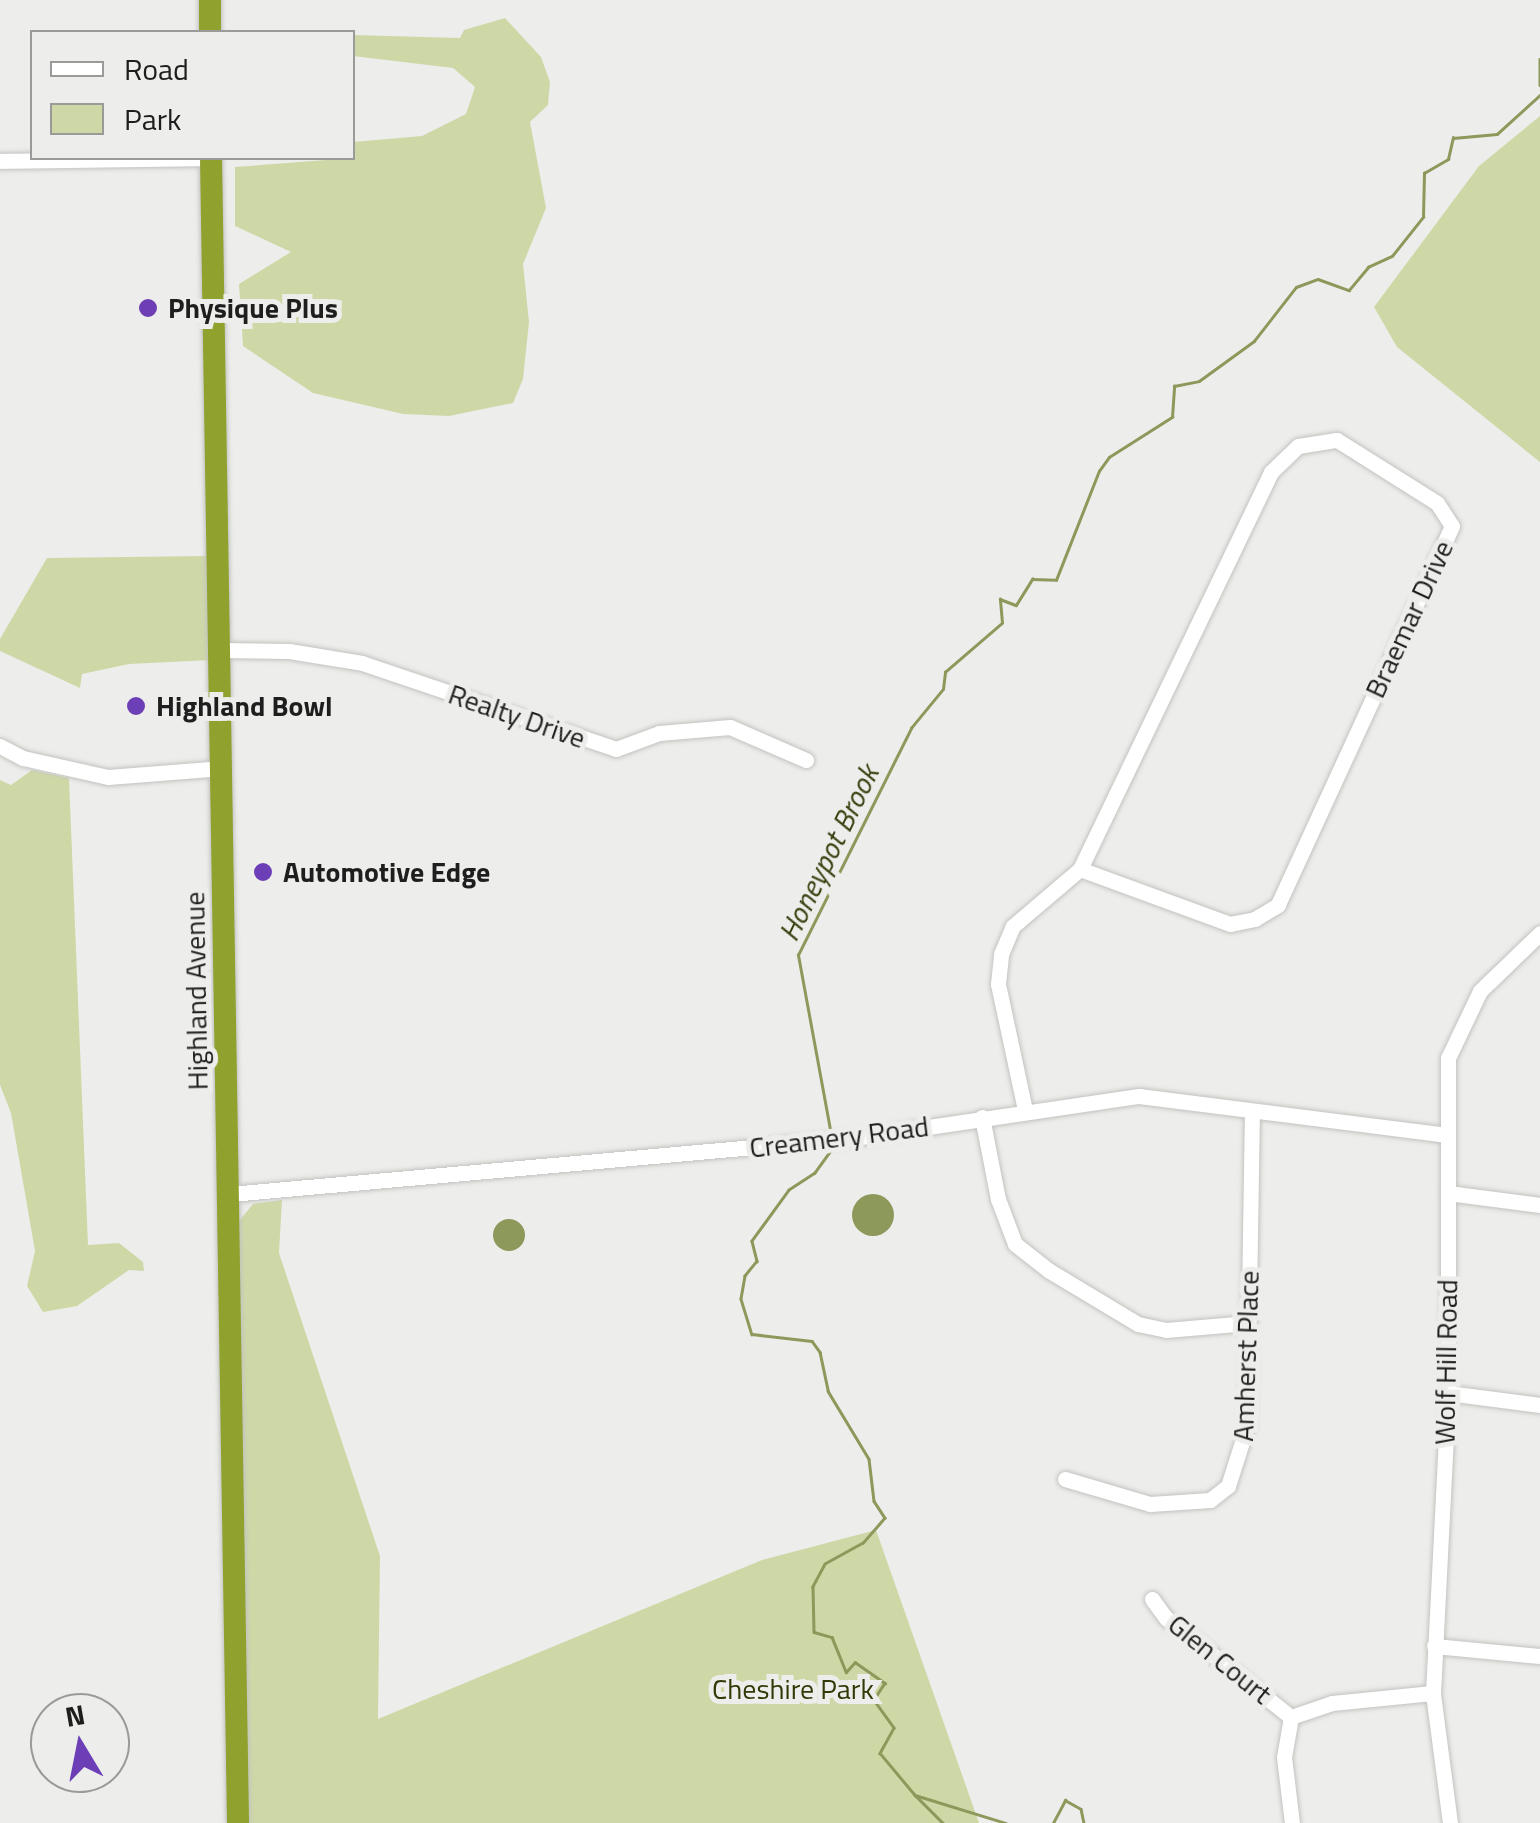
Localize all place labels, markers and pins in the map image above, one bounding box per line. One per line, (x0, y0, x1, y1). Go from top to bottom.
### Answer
place label: Physique Plus (168, 291, 338, 325)
marker: Physique Plus (137, 297, 159, 319)
place label: Highland Bowl (156, 689, 333, 723)
marker: Highland Bowl (125, 695, 147, 717)
place label: Automotive Edge (283, 855, 490, 889)
marker: Automotive Edge (252, 861, 274, 883)

